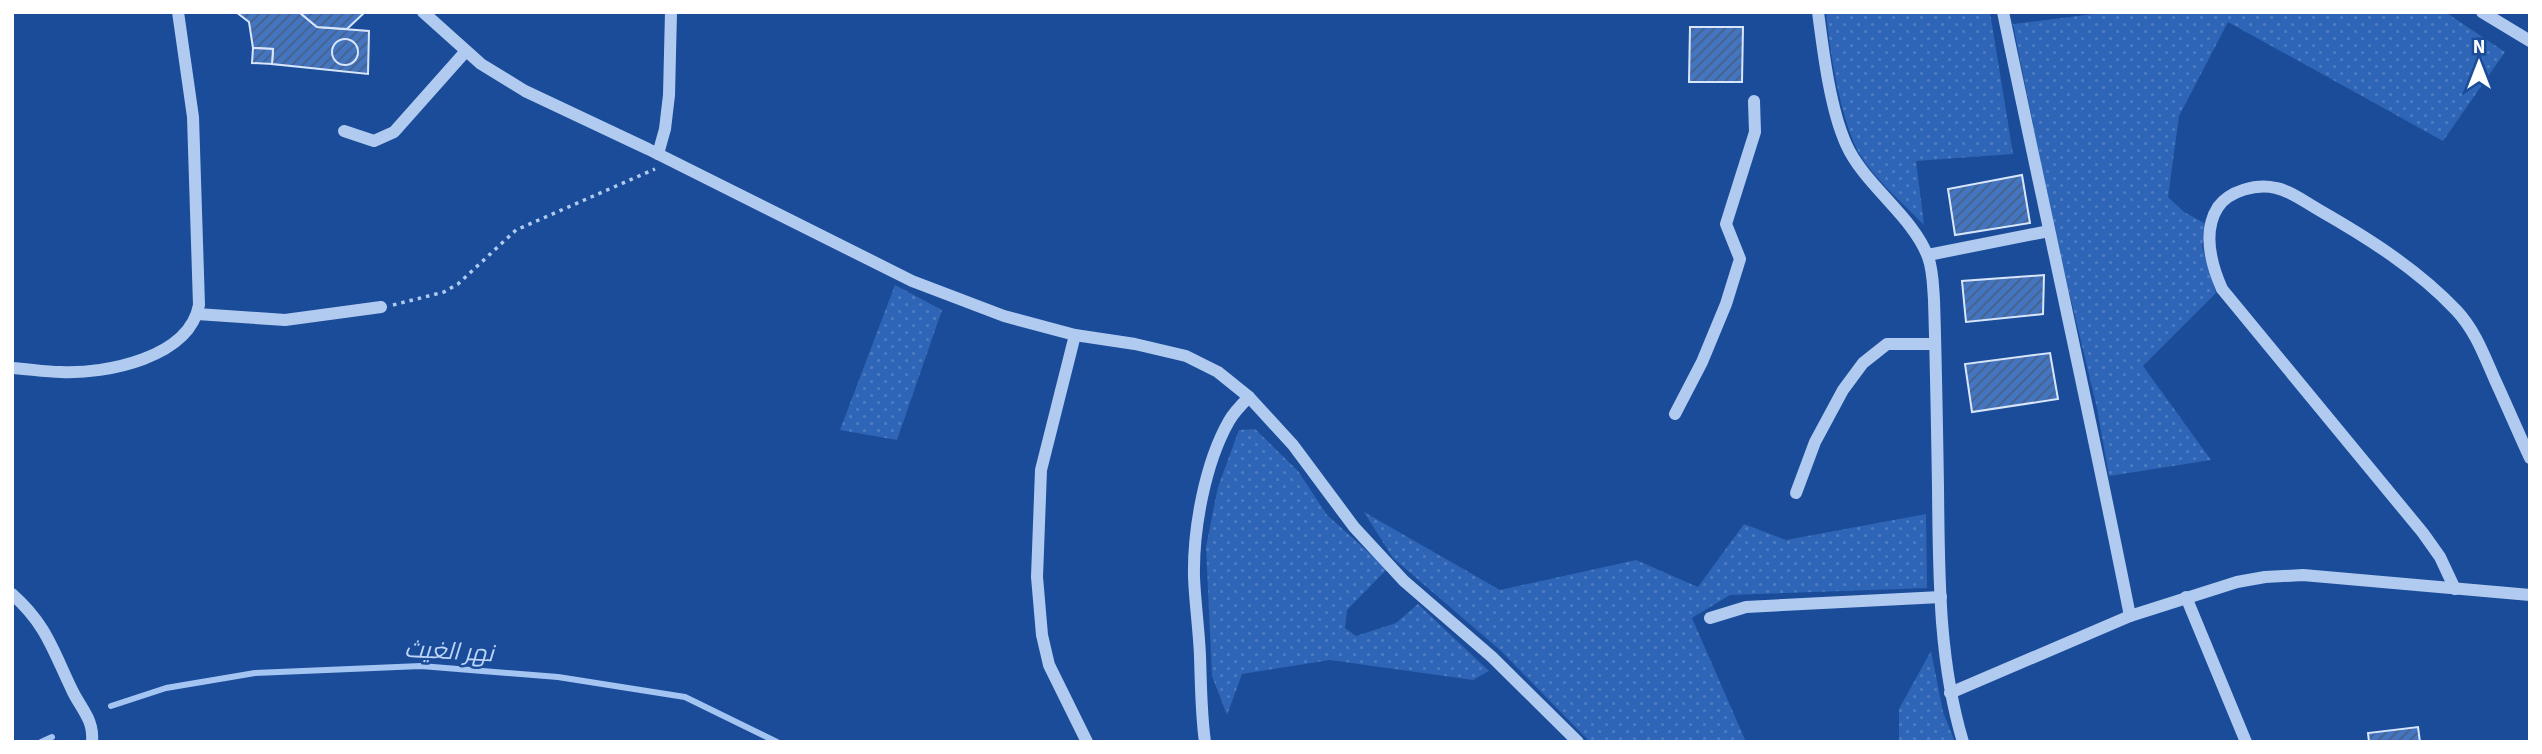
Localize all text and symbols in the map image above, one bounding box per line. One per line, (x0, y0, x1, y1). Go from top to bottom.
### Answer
north arrow (2444, 28, 2514, 98)
text: N (2473, 34, 2485, 61)
water label: نهر الغيث (404, 632, 497, 671)

